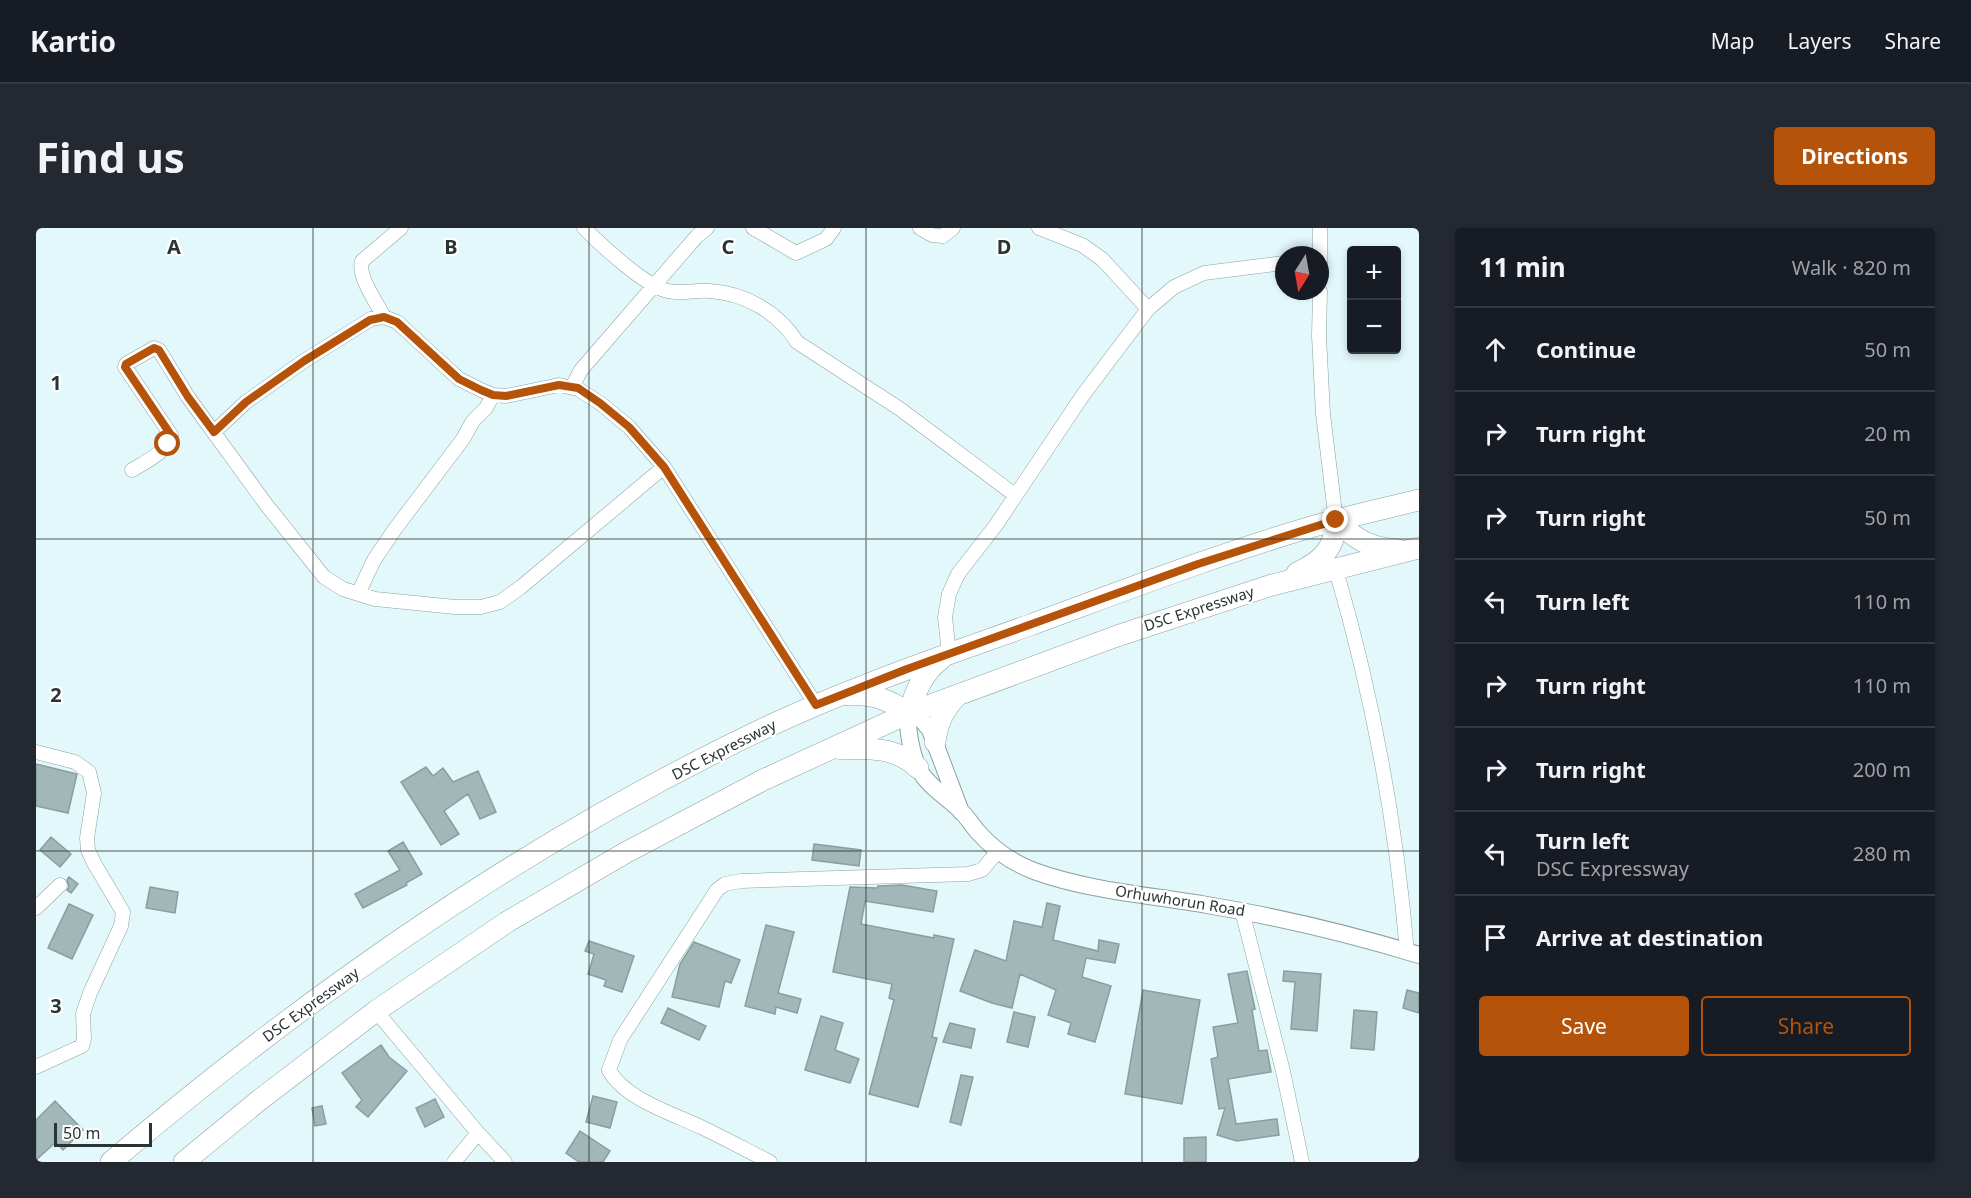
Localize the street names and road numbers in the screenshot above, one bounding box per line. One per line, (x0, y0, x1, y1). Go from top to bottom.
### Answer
street label: DSC Expressway (1141, 581, 1257, 635)
street label: DSC Expressway (668, 714, 779, 784)
street label: Orhuwhorun Road (1114, 880, 1247, 920)
street label: DSC Expressway (258, 962, 363, 1046)

